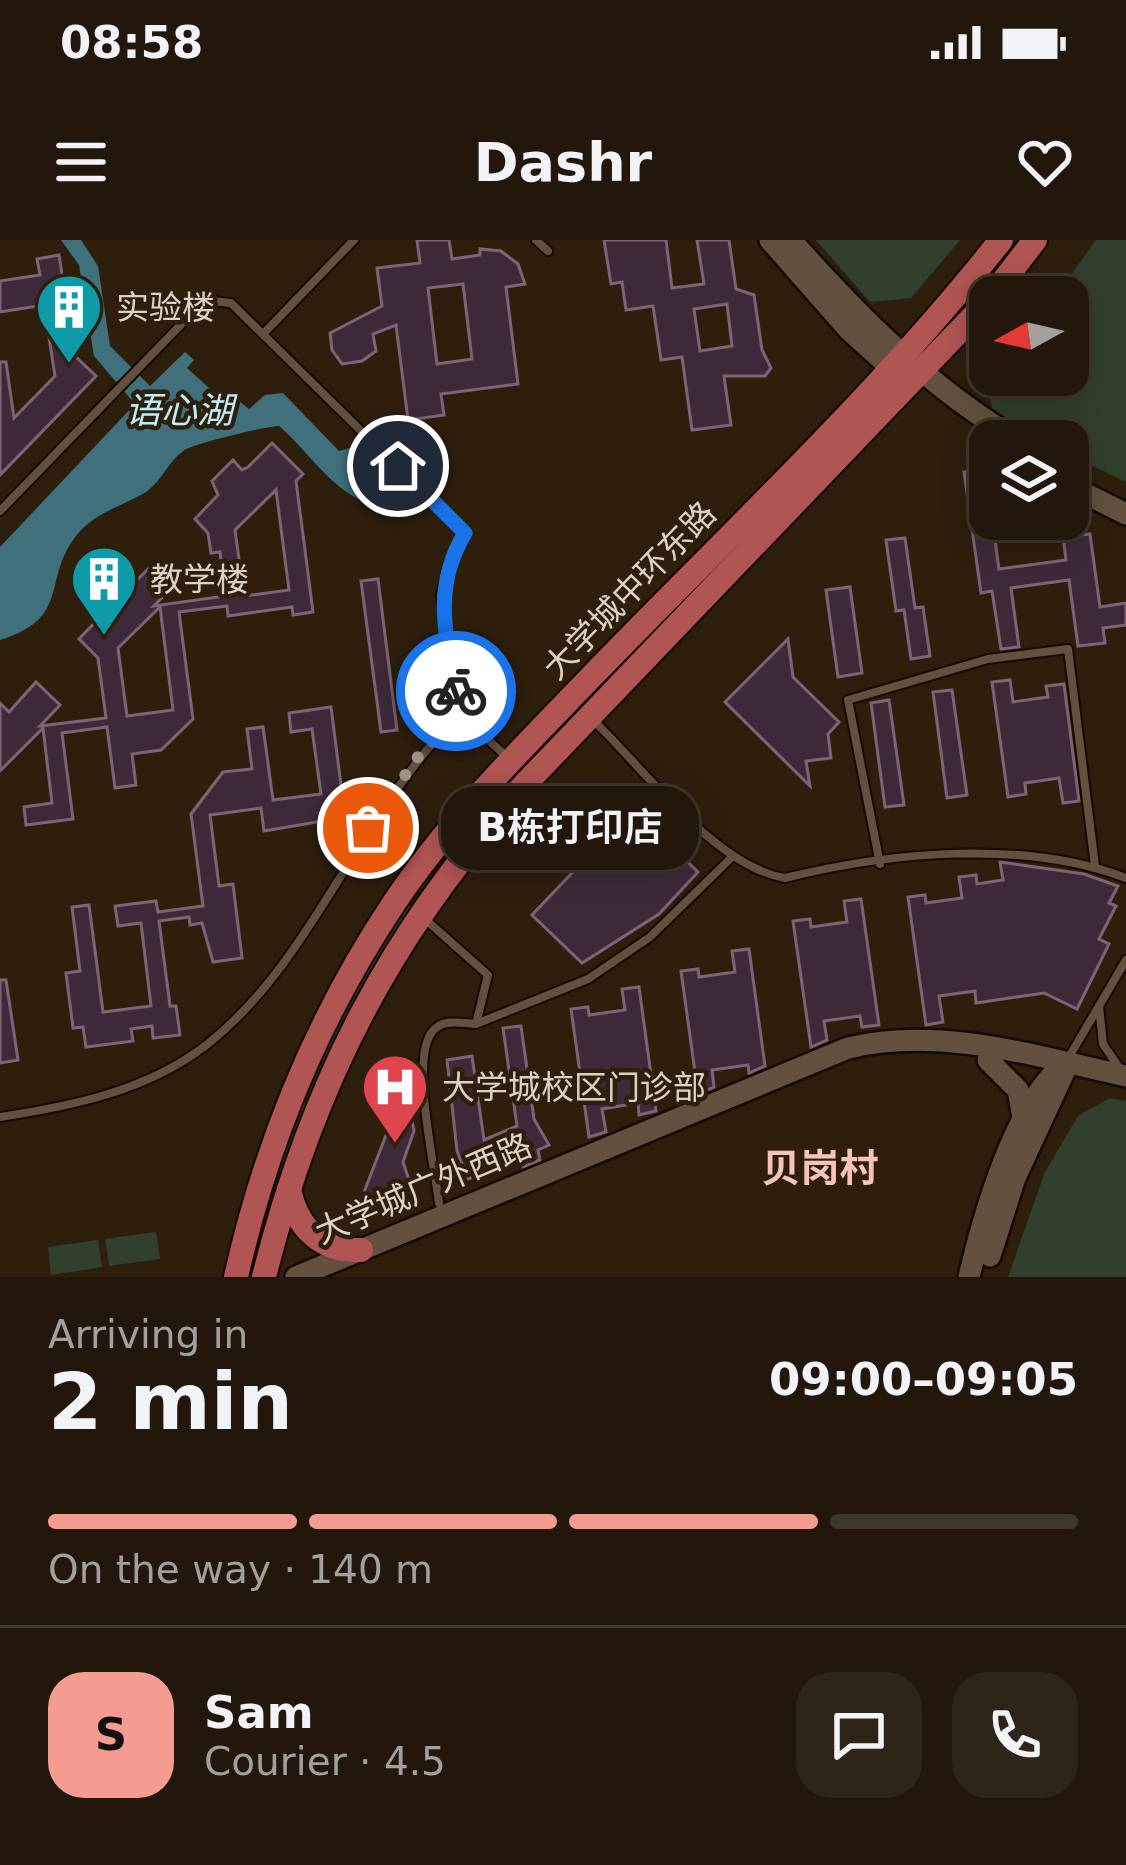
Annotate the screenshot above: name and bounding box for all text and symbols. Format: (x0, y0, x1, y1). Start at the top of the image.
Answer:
text: 08:58 (60, 16, 203, 69)
icon: menu (48, 129, 114, 195)
icon: heart (1012, 129, 1078, 195)
text: Dashr (474, 131, 652, 194)
building icon: 实验楼 (34, 272, 104, 366)
north arrow (969, 276, 1089, 396)
map controls (969, 276, 1089, 540)
place label: 实验楼 (116, 288, 215, 327)
water label: 语心湖 (125, 390, 238, 431)
pin (347, 415, 449, 517)
button: layers (969, 420, 1089, 540)
icon: home (365, 433, 431, 499)
street label: 大学城中环东路 (535, 494, 724, 687)
building icon: 教学楼 (69, 544, 139, 638)
place label: 教学楼 (150, 560, 249, 599)
courier (396, 631, 516, 751)
icon: bike (423, 658, 489, 724)
pin (317, 777, 419, 879)
callout: B栋打印店 (440, 786, 698, 870)
icon: bag (335, 795, 401, 861)
text: B栋打印店 (477, 805, 663, 850)
hospital icon: 大学城校区门诊部 (360, 1052, 430, 1146)
place label: 大学城校区门诊部 (442, 1068, 706, 1107)
street label: 大学城广外西路 (309, 1125, 537, 1252)
district label: 贝岗村 (761, 1146, 879, 1191)
text: Arriving in (48, 1312, 248, 1357)
text: 09:00–09:05 (769, 1353, 1078, 1406)
text: 2 min (48, 1357, 293, 1447)
text: On the way · 140 m (48, 1547, 433, 1592)
button: chat (796, 1672, 922, 1798)
button: phone (952, 1672, 1078, 1798)
text: Sam (204, 1686, 314, 1739)
text: S (95, 1708, 127, 1761)
text: Courier · 4.5 (204, 1739, 446, 1784)

